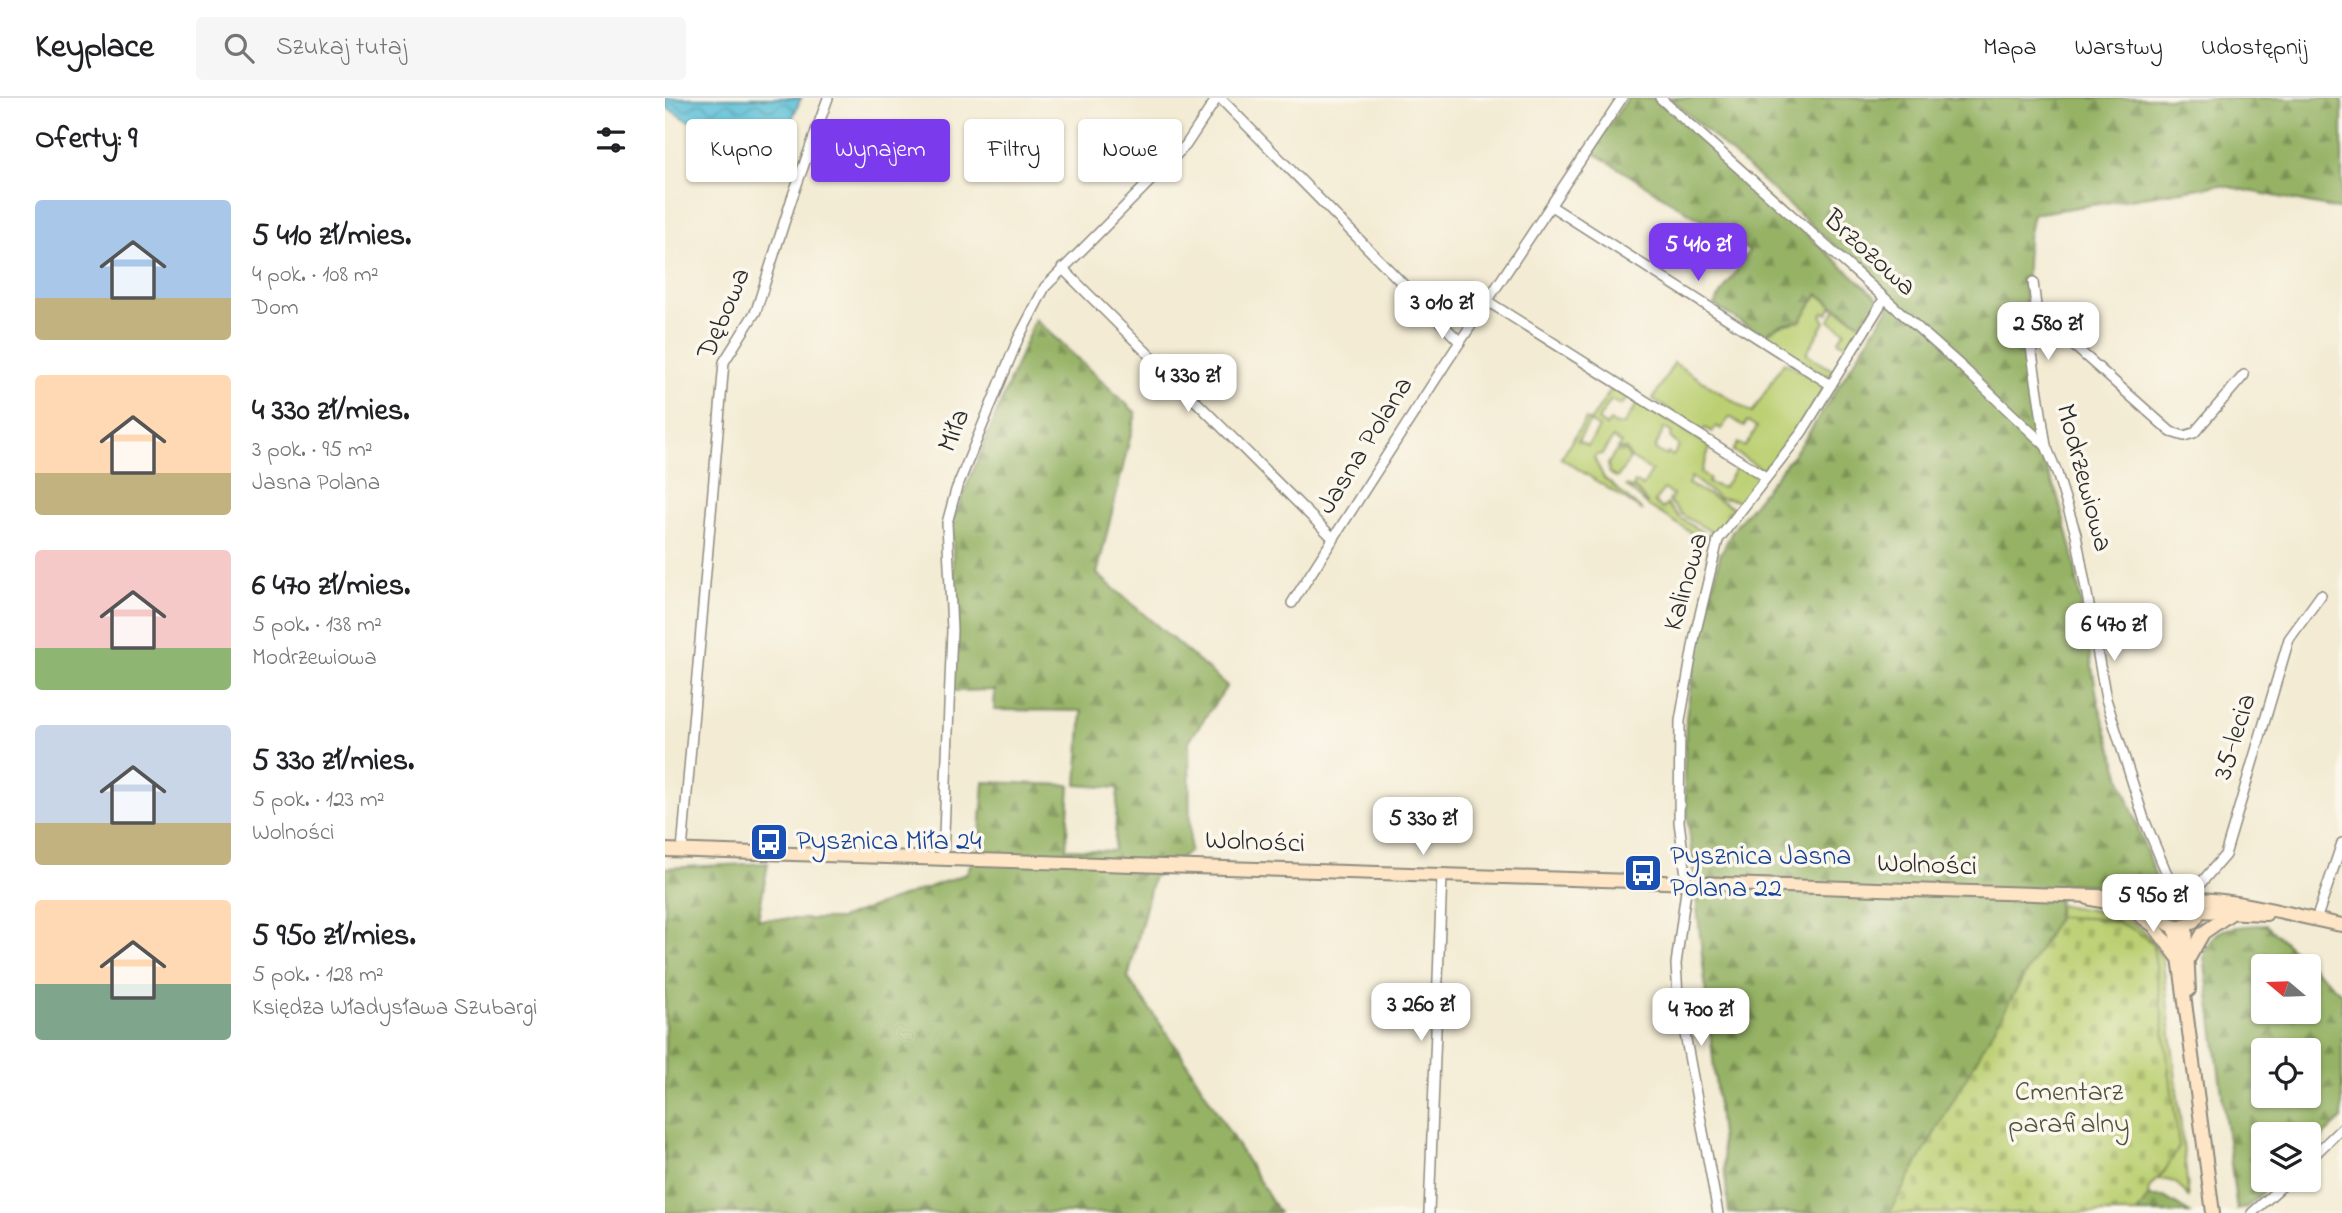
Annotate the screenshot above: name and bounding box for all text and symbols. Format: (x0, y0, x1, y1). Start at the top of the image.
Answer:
search box (196, 17, 686, 80)
text: Keyplace (35, 24, 154, 72)
icon: search (220, 29, 258, 67)
text: Szukaj tutaj (276, 29, 407, 67)
text: Mapa (1983, 31, 2036, 66)
text: Warstwy (2074, 31, 2163, 66)
text: Udostępnij (2201, 31, 2307, 66)
text: Oferty: 9 (35, 118, 137, 162)
chip: Kupno (686, 119, 797, 182)
chip: Wynajem (811, 119, 950, 182)
chip: Filtry (964, 119, 1064, 182)
chip: Nowe (1078, 119, 1182, 182)
icon: filters (592, 121, 630, 159)
street label: Brzozowa (1812, 200, 1925, 307)
text: 5 410 zł/mies. (252, 215, 411, 259)
pin: 5 410 zł (1626, 223, 1770, 283)
icon: home (91, 228, 175, 312)
text: 5 410 zł (1665, 229, 1731, 262)
text: 4 pok. · 108 m² (252, 259, 378, 292)
street label: Dębowa (687, 262, 763, 367)
pin: 3 010 zł (1370, 282, 1514, 341)
text: 3 010 zł (1410, 287, 1474, 320)
text: Dom (252, 292, 299, 325)
pin: 2 580 zł (1976, 302, 2120, 362)
text: 2 580 zł (2013, 308, 2083, 341)
pin: 4 330 zł (1116, 354, 1260, 414)
text: 4 330 zł (1156, 360, 1220, 393)
street label: Jasna Polana (1307, 369, 1425, 523)
text: 4 330 zł/mies. (252, 390, 409, 434)
street label: Modrzewiowa (2044, 399, 2122, 557)
icon: home (91, 403, 175, 487)
street label: Miła (928, 403, 982, 459)
text: 3 pok. · 95 m² (252, 434, 373, 467)
text: Jasna Polana (252, 467, 380, 500)
street label: Kalinowa (1653, 528, 1721, 636)
text: 6 470 zł/mies. (252, 565, 410, 609)
icon: home (91, 578, 175, 662)
pin: 6 470 zł (2042, 603, 2186, 663)
text: 5 pok. · 138 m² (252, 609, 382, 642)
text: 6 470 zł (2081, 609, 2147, 642)
text: Modrzewiowa (252, 642, 377, 675)
street label: 35-lecia (2204, 689, 2268, 785)
text: 5 330 zł/mies. (252, 740, 414, 784)
icon: home (91, 753, 175, 837)
text: 5 pok. · 123 m² (252, 784, 385, 817)
pin: 5 330 zł (1351, 798, 1495, 857)
text: 5 330 zł (1389, 803, 1457, 836)
text: Wolności (252, 817, 334, 850)
bus stop icon: Pysznica Miła 24 (748, 821, 790, 863)
street label: Wolności (1204, 821, 1306, 865)
place label: Pysznica Miła 24 (796, 822, 982, 863)
place label: Pysznica Jasna Polana 22 (1670, 837, 1851, 910)
street label: Wolności (1876, 844, 1978, 888)
bus stop icon: Pysznica Jasna Polana 22 (1622, 852, 1664, 894)
pin: 5 950 zł (2081, 874, 2225, 934)
text: 5 950 zł (2118, 880, 2188, 913)
text: 5 950 zł/mies. (252, 915, 416, 959)
icon: home (91, 928, 175, 1012)
north arrow (2251, 954, 2321, 1024)
map controls (2251, 954, 2321, 1192)
text: 5 pok. · 128 m² (252, 959, 384, 992)
pin: 3 260 zł (1349, 984, 1493, 1043)
pin: 4 700 zł (1629, 988, 1773, 1048)
text: 3 260 zł (1387, 989, 1455, 1022)
text: Księdza Władysława Szubargi (252, 992, 538, 1025)
text: 4 700 zł (1668, 994, 1734, 1027)
button: locate (2251, 1038, 2321, 1108)
park label: Cmentarz parafialny (2008, 1073, 2130, 1146)
button: layers (2251, 1122, 2321, 1192)

